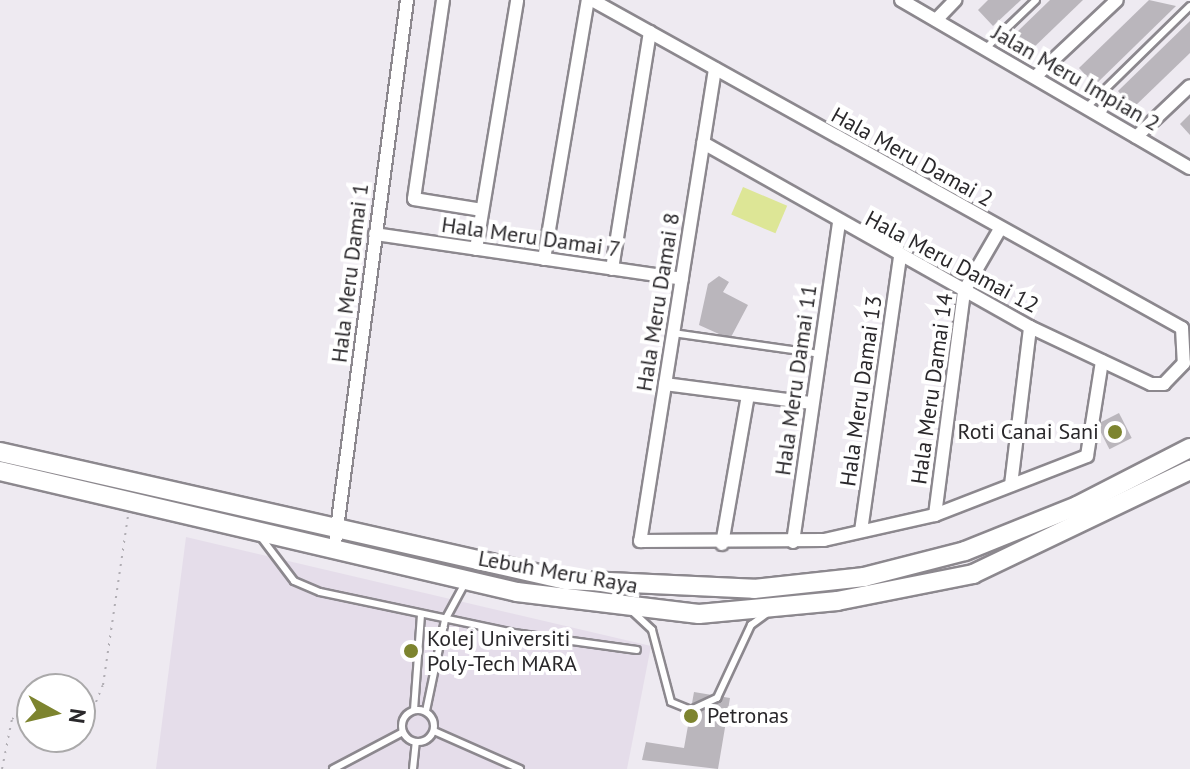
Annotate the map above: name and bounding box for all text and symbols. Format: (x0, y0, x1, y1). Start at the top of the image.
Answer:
street label: Jalan Meru Impian 2 (987, 19, 1165, 137)
street label: Hala Meru Damai 2 (827, 102, 997, 212)
street label: Hala Meru Damai 1 (326, 182, 374, 364)
street label: Hala Meru Damai 12 (861, 205, 1043, 319)
street label: Hala Meru Damai 7 (440, 211, 622, 263)
street label: Hala Meru Damai 8 (631, 211, 685, 393)
street label: Hala Meru Damai 11 (770, 283, 822, 477)
street label: Hala Meru Damai 14 (906, 292, 958, 486)
street label: Hala Meru Damai 13 (835, 294, 887, 488)
place label: Roti Canai Sani (958, 419, 1099, 445)
marker: Roti Canai Sani (1106, 423, 1124, 441)
street label: Lebuh Meru Raya (476, 545, 640, 599)
place label: Kolej Universiti Poly-Tech MARA (427, 625, 577, 676)
marker: Kolej Universiti Poly-Tech MARA (402, 642, 420, 660)
north arrow (16, 673, 96, 753)
place label: Petronas (707, 703, 789, 729)
text: N (63, 707, 93, 725)
marker: Petronas (682, 707, 700, 725)

